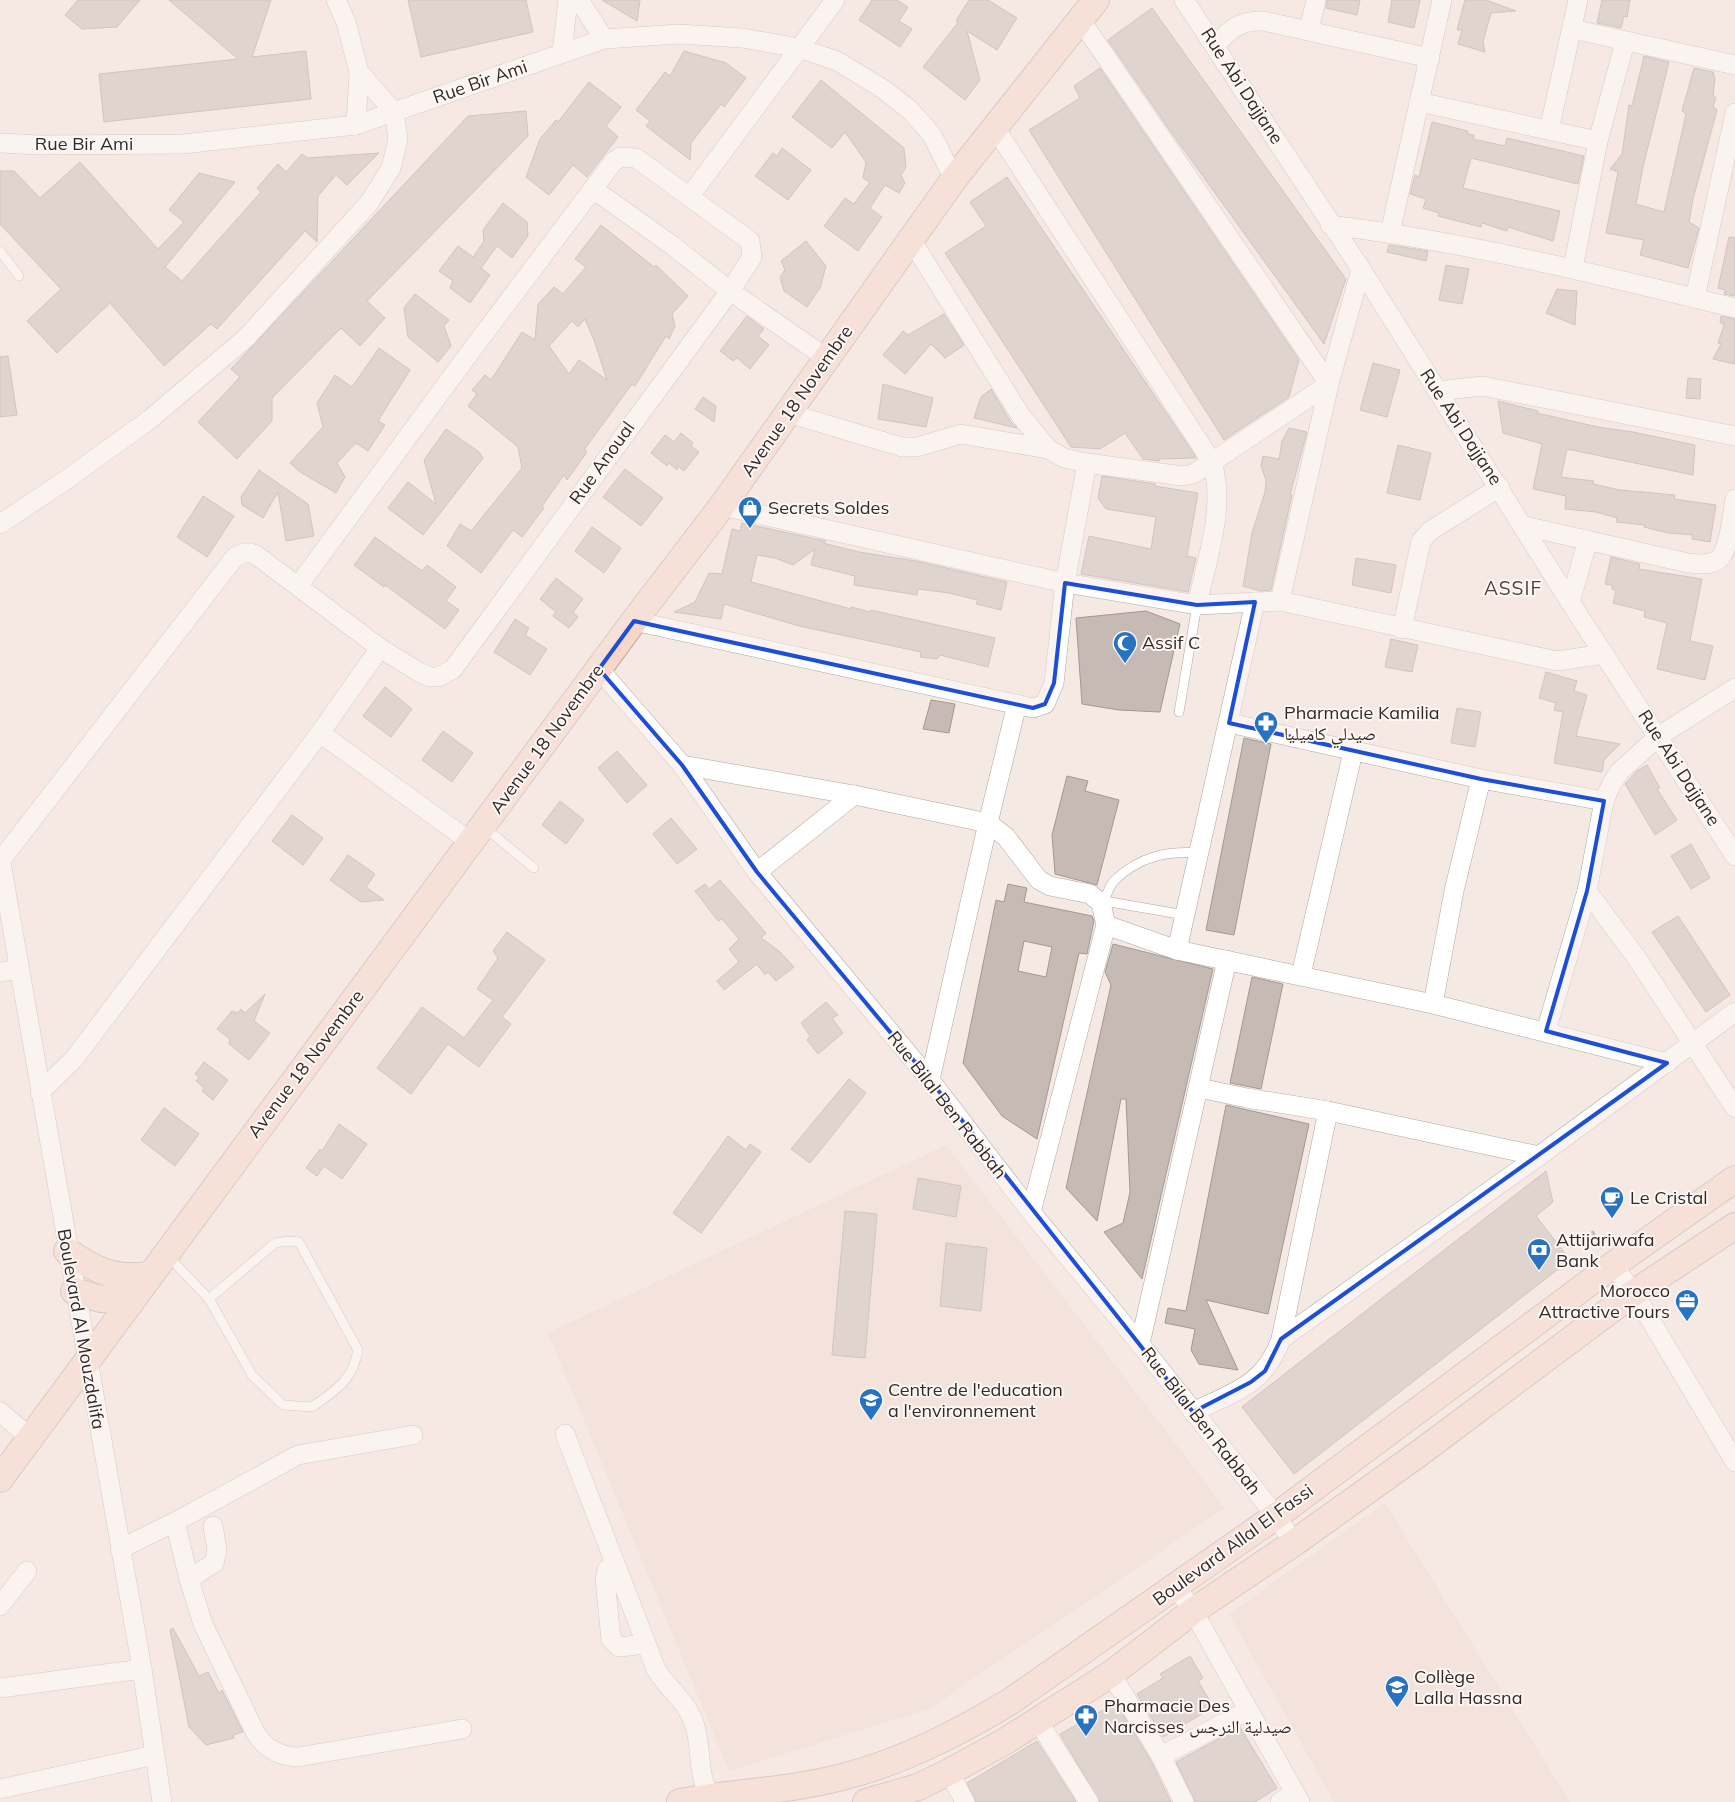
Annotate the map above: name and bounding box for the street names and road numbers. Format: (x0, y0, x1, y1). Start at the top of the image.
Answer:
street label: Rue Abi Dajjane (1196, 23, 1289, 148)
street label: Rue Bir Ami (430, 55, 530, 108)
street label: Rue Bir Ami (35, 132, 133, 155)
street label: Avenue 18 Novembre (736, 321, 857, 481)
street label: Rue Abi Dajjane (1415, 364, 1508, 489)
street label: Rue Anoual (564, 417, 639, 509)
street label: Avenue 18 Novembre (485, 659, 609, 818)
street label: Rue Abi Dajjane (1633, 705, 1726, 830)
street label: Avenue 18 Novembre (242, 985, 369, 1142)
street label: Rue Bilal Ben Rabbah (882, 1026, 1012, 1183)
street label: Boulevard Al Mouzdalifa (53, 1227, 110, 1431)
street label: Rue Bilal Ben Rabbah (1136, 1342, 1266, 1499)
street label: Boulevard Allal El Fassi (1148, 1479, 1317, 1611)

